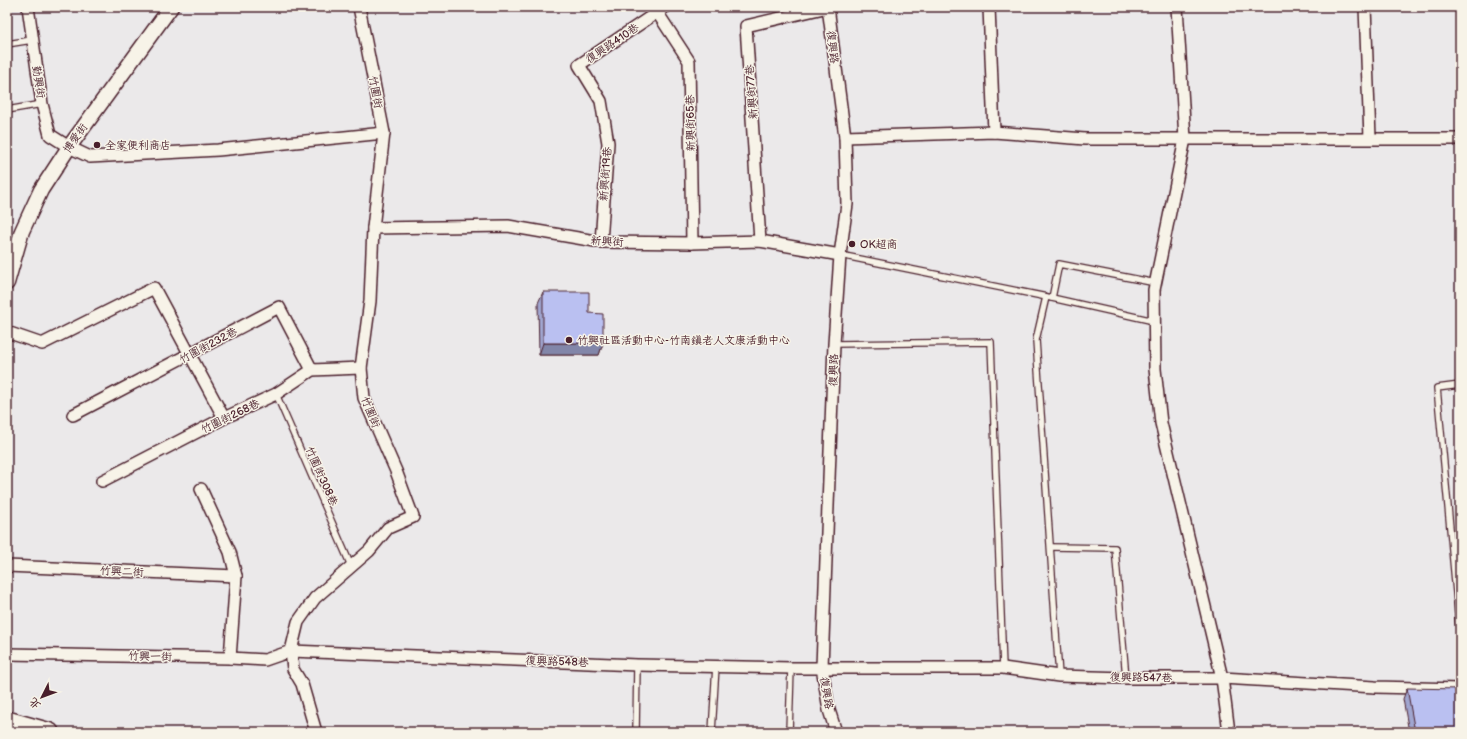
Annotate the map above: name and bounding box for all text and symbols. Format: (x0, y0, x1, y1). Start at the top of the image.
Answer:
street label: 復興路410巷 (583, 21, 641, 66)
street label: 復興路 (824, 30, 841, 64)
street label: 新興街77巷 (743, 64, 760, 120)
street label: 勤興街 (30, 65, 48, 100)
street label: 竹圍街 (366, 75, 385, 111)
street label: 新興街65巷 (684, 94, 697, 152)
street label: 博愛街 (61, 120, 91, 156)
place label: 全家便利商店 (105, 139, 171, 152)
marker: 全家便利商店 (92, 140, 102, 150)
street label: 新興街19巷 (597, 146, 614, 202)
street label: 新興街 (590, 234, 625, 249)
place label: OK超商 (860, 238, 897, 251)
marker: OK超商 (847, 239, 857, 249)
street label: 竹圍街232巷 (177, 325, 239, 366)
place label: 竹興社區活動中心-竹南鎮老人文康活動中心 (577, 334, 790, 347)
marker: 竹興社區活動中心-竹南鎮老人文康活動中心 (564, 335, 574, 345)
street label: 復興路 (826, 353, 841, 387)
street label: 竹圍街 (358, 394, 383, 431)
street label: 竹圍街268巷 (199, 397, 262, 436)
street label: 竹圍街308巷 (303, 444, 340, 508)
street label: 竹興二街 (100, 564, 145, 579)
street label: 竹興一街 (128, 650, 173, 663)
street label: 復興路548巷 (525, 654, 589, 669)
street label: 復興路547巷 (1110, 670, 1172, 685)
street label: 復興路 (817, 676, 836, 710)
north arrow (22, 677, 62, 717)
text: 北 (26, 695, 43, 712)

